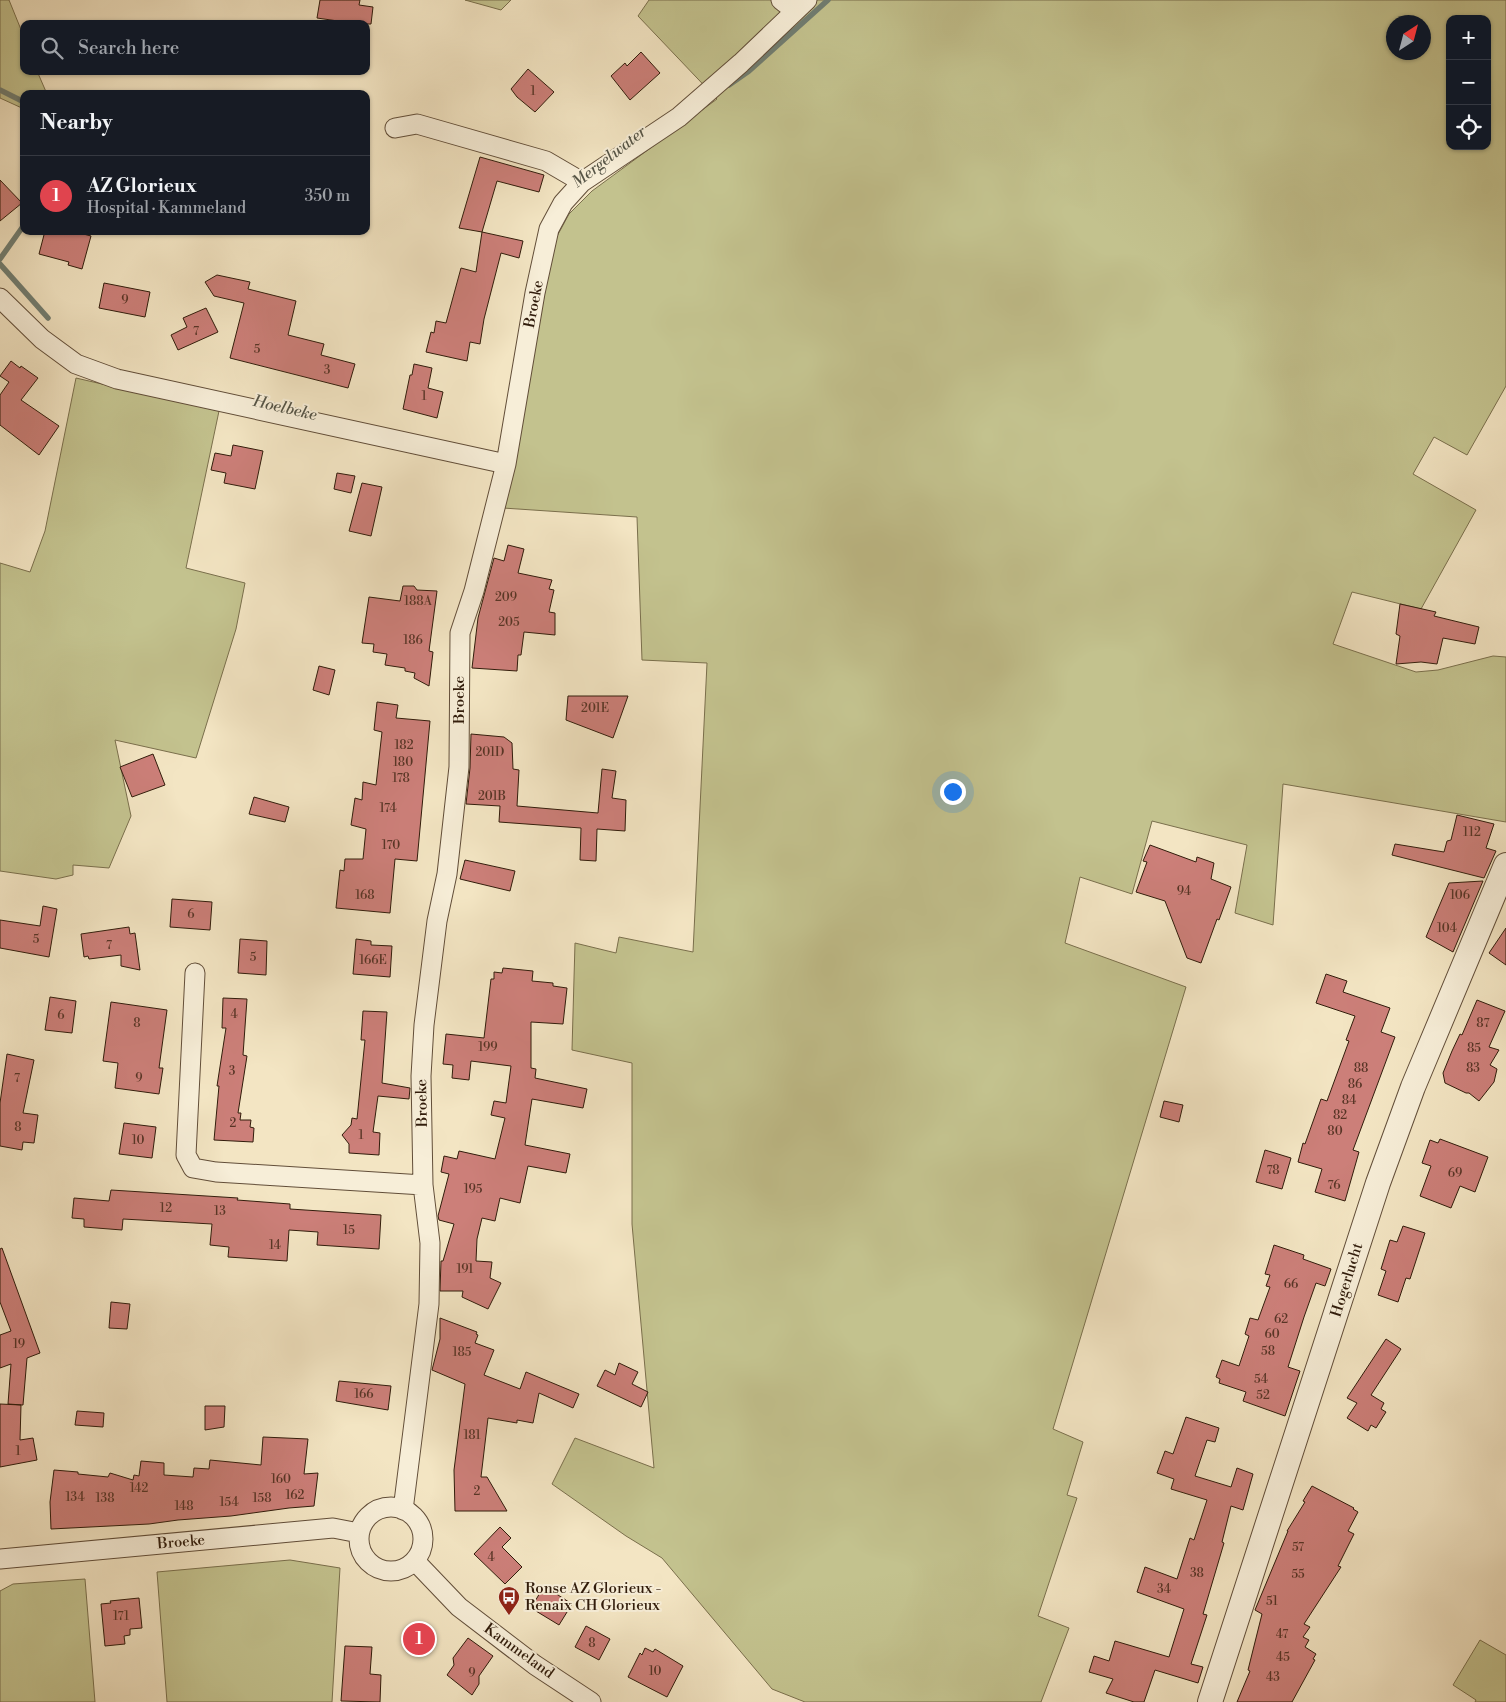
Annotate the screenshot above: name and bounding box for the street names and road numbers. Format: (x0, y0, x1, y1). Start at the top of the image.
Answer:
street label: Broeke (520, 279, 548, 330)
street label: Broeke (450, 676, 469, 725)
street label: Broeke (412, 1079, 432, 1128)
street label: Hogerlucht (1327, 1240, 1367, 1319)
street label: Broeke (155, 1530, 206, 1554)
street label: Kammeland (480, 1619, 558, 1683)

